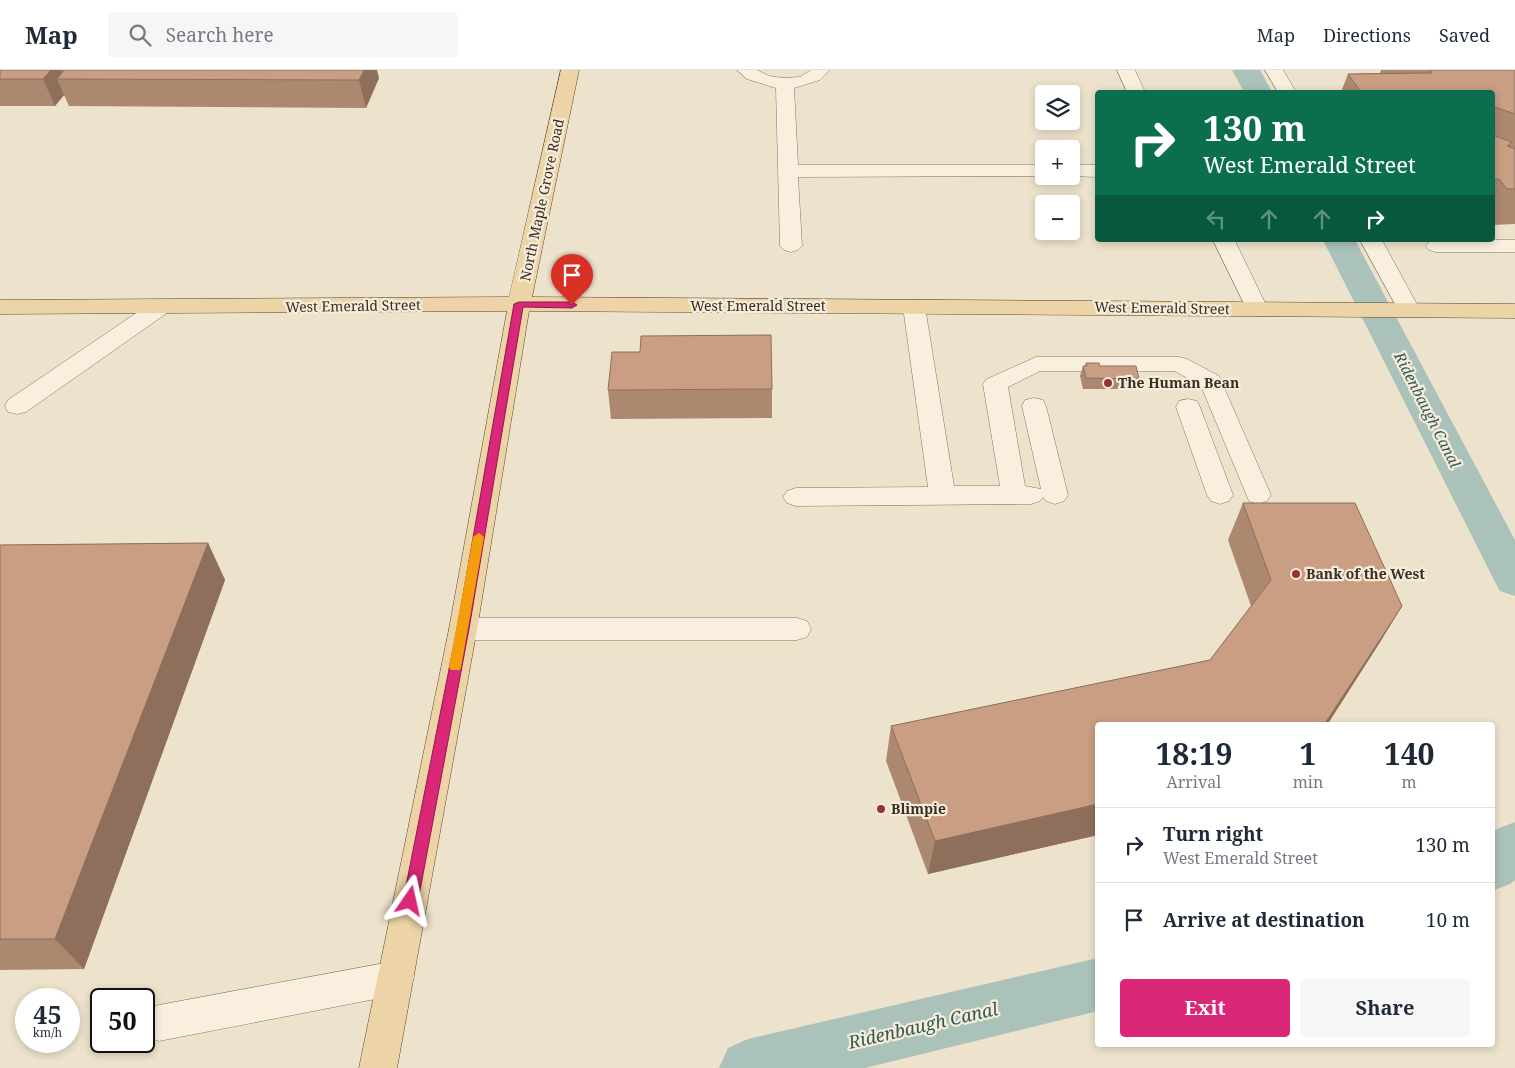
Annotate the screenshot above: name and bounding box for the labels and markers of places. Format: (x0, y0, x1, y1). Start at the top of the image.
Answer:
pin (551, 254, 593, 305)
place label: The Human Bean (1118, 373, 1239, 392)
marker: The Human Bean (1102, 377, 1114, 389)
place label: Bank of the West (1306, 564, 1425, 583)
marker: Bank of the West (1290, 568, 1302, 580)
place label: Blimpie (891, 799, 946, 818)
marker: Blimpie (875, 803, 887, 815)

